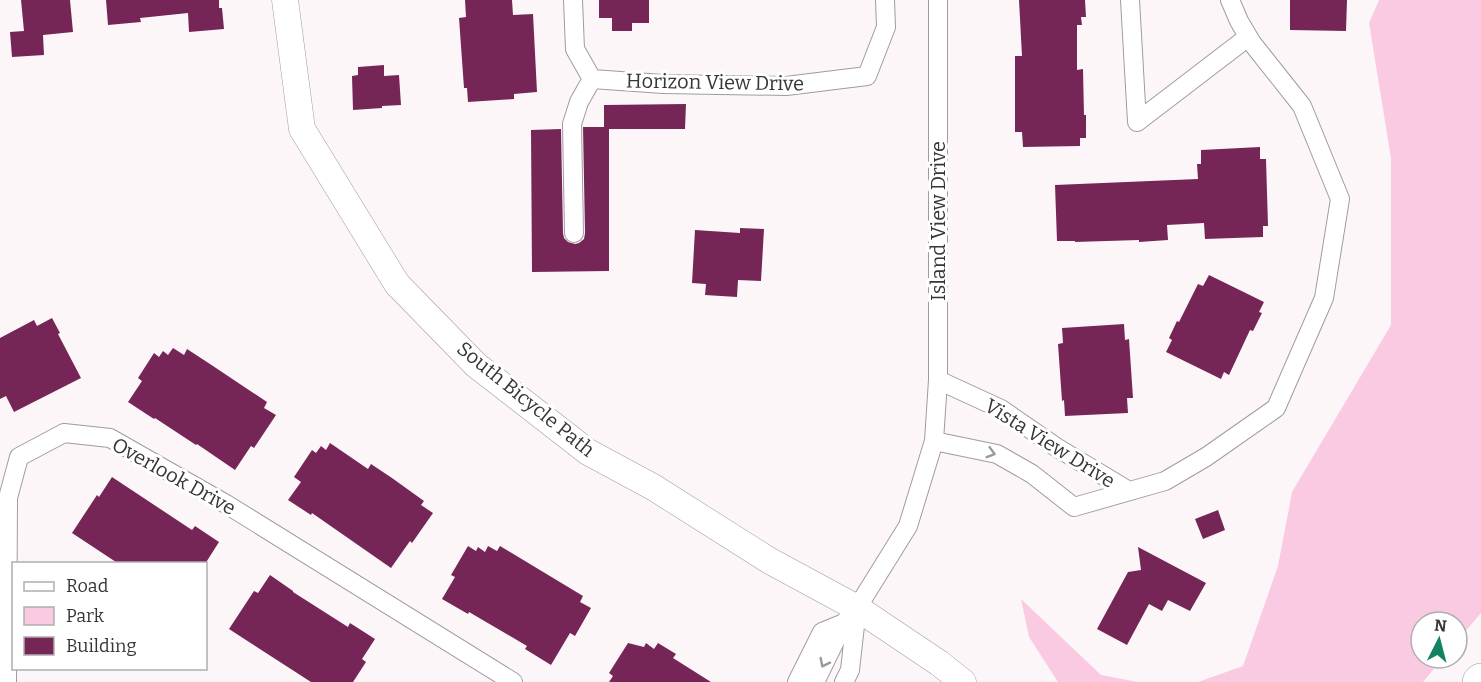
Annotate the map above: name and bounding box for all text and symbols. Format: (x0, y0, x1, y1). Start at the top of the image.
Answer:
street label: Horizon View Drive (626, 68, 804, 96)
street label: Island View Drive (926, 141, 950, 301)
street label: South Bicycle Path (452, 336, 600, 462)
street label: Vista View Drive (980, 393, 1120, 493)
street label: Overlook Drive (108, 432, 240, 520)
one-way arrow (986, 446, 996, 459)
legend (12, 562, 207, 670)
text: Road (66, 575, 109, 597)
text: Park (66, 605, 105, 627)
north arrow (1409, 610, 1469, 670)
text: N (1433, 615, 1448, 636)
text: Building (66, 635, 137, 657)
one-way arrow (820, 656, 832, 667)

